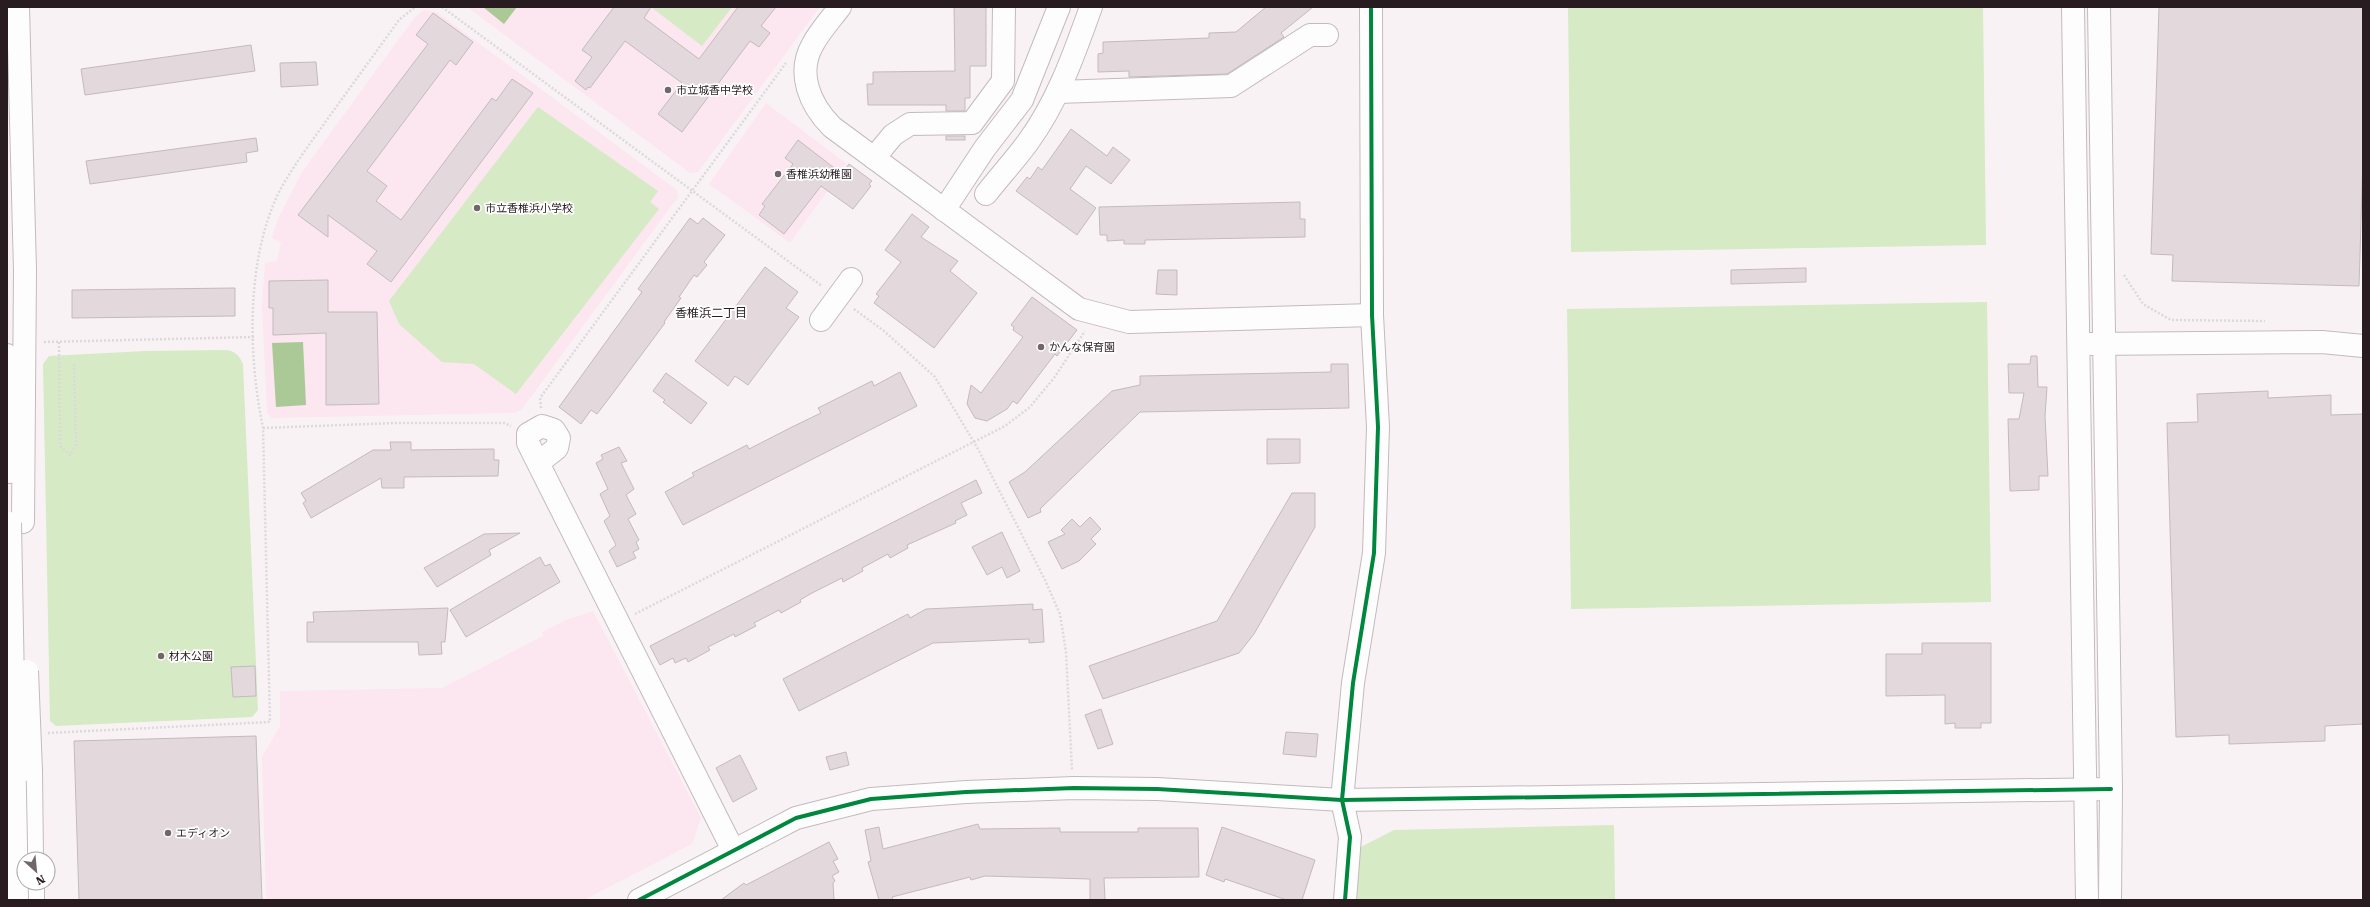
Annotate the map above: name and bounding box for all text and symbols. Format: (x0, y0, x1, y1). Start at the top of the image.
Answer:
place label: 市立城香中学校 (676, 84, 753, 97)
marker: 市立城香中学校 (663, 85, 673, 95)
place label: 香椎浜幼稚園 (786, 168, 852, 181)
marker: 香椎浜幼稚園 (773, 169, 783, 179)
place label: 市立香椎浜小学校 (485, 202, 573, 215)
marker: 市立香椎浜小学校 (472, 203, 482, 213)
district label: 香椎浜二丁目 (675, 306, 747, 320)
place label: かんな保育園 (1049, 341, 1115, 354)
marker: かんな保育園 (1036, 342, 1046, 352)
place label: 材木公園 (169, 650, 213, 663)
marker: 材木公園 (156, 651, 166, 661)
place label: エディオン (176, 827, 230, 840)
marker: エディオン (163, 828, 173, 838)
north arrow (16, 851, 56, 891)
text: N (33, 872, 47, 887)

